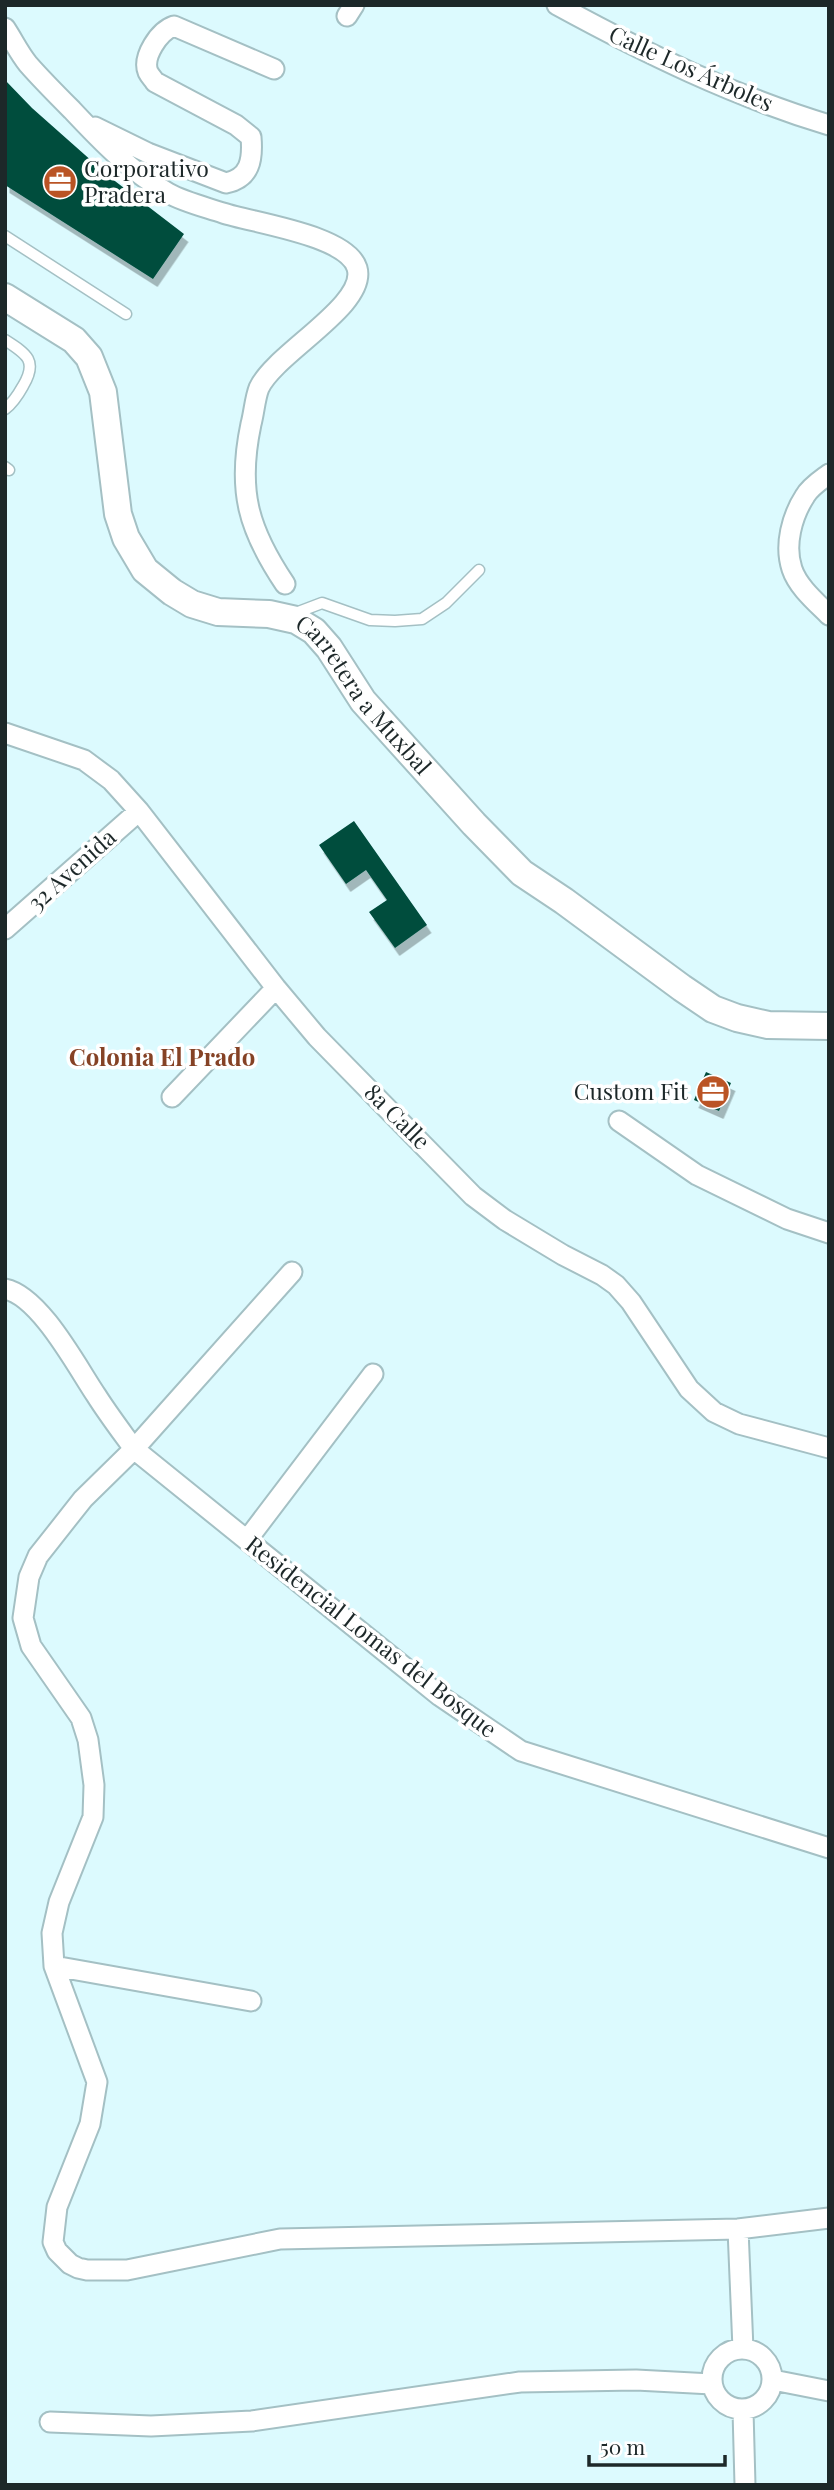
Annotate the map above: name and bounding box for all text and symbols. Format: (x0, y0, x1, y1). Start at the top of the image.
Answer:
street label: Calle Los Árboles (605, 18, 779, 118)
place label: Corporativo Pradera (84, 152, 209, 209)
office icon: Corporativo Pradera (41, 163, 79, 201)
street label: Carretera a Muxbal (291, 607, 439, 781)
street label: 32 Avenida (20, 821, 122, 917)
district label: Colonia El Prado (69, 1040, 255, 1072)
office icon: Custom Fit (694, 1073, 732, 1111)
place label: Custom Fit (574, 1075, 689, 1106)
street label: 8a Calle (359, 1076, 438, 1155)
street label: Residencial Lomas del Bosque (240, 1528, 504, 1744)
scale bar (589, 2424, 726, 2468)
text: 50 m (600, 2432, 646, 2460)

